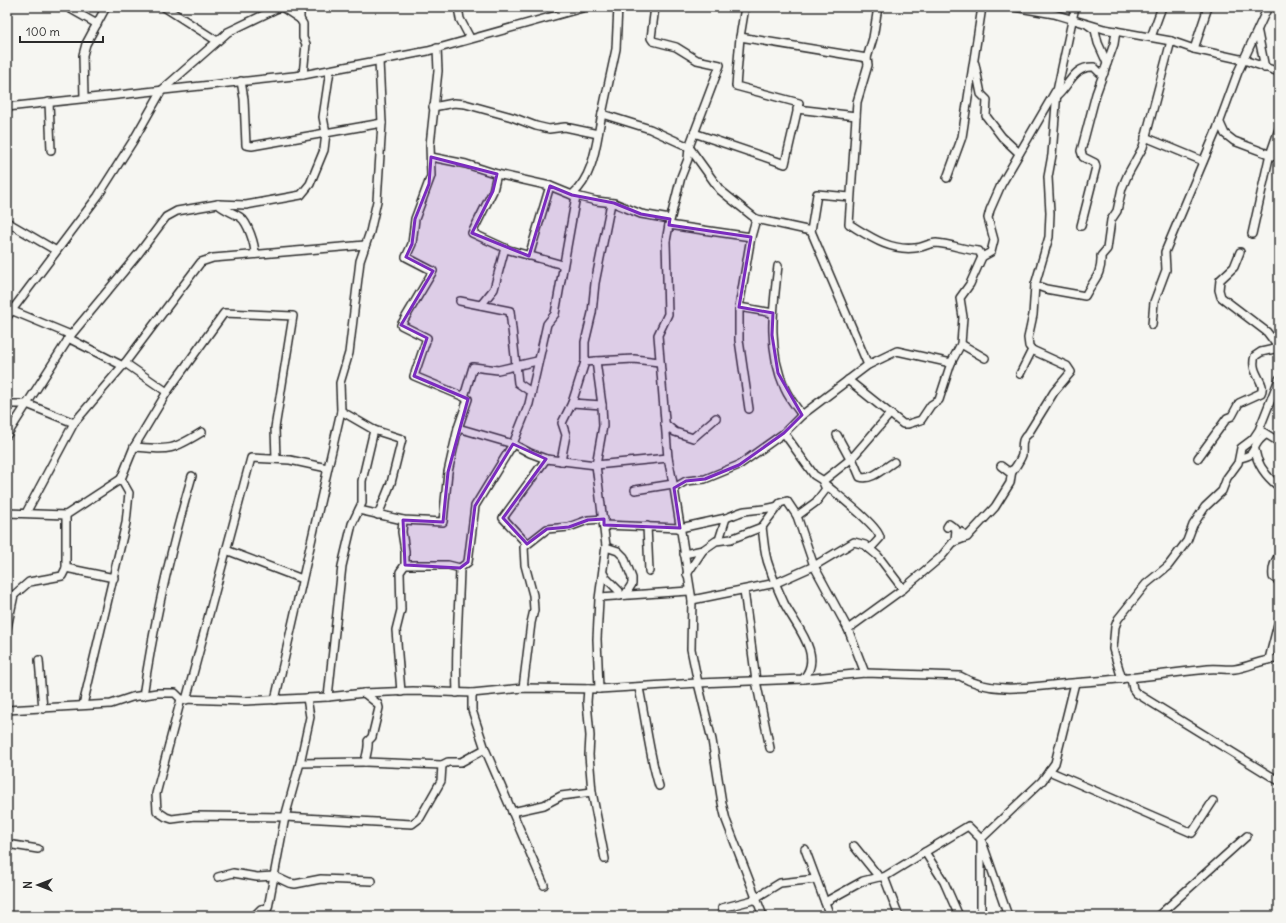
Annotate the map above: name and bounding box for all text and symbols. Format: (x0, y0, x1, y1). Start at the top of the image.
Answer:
scale bar (20, 18, 103, 44)
text: 100 m (26, 24, 60, 39)
north arrow (18, 865, 58, 905)
text: N (21, 881, 35, 889)

